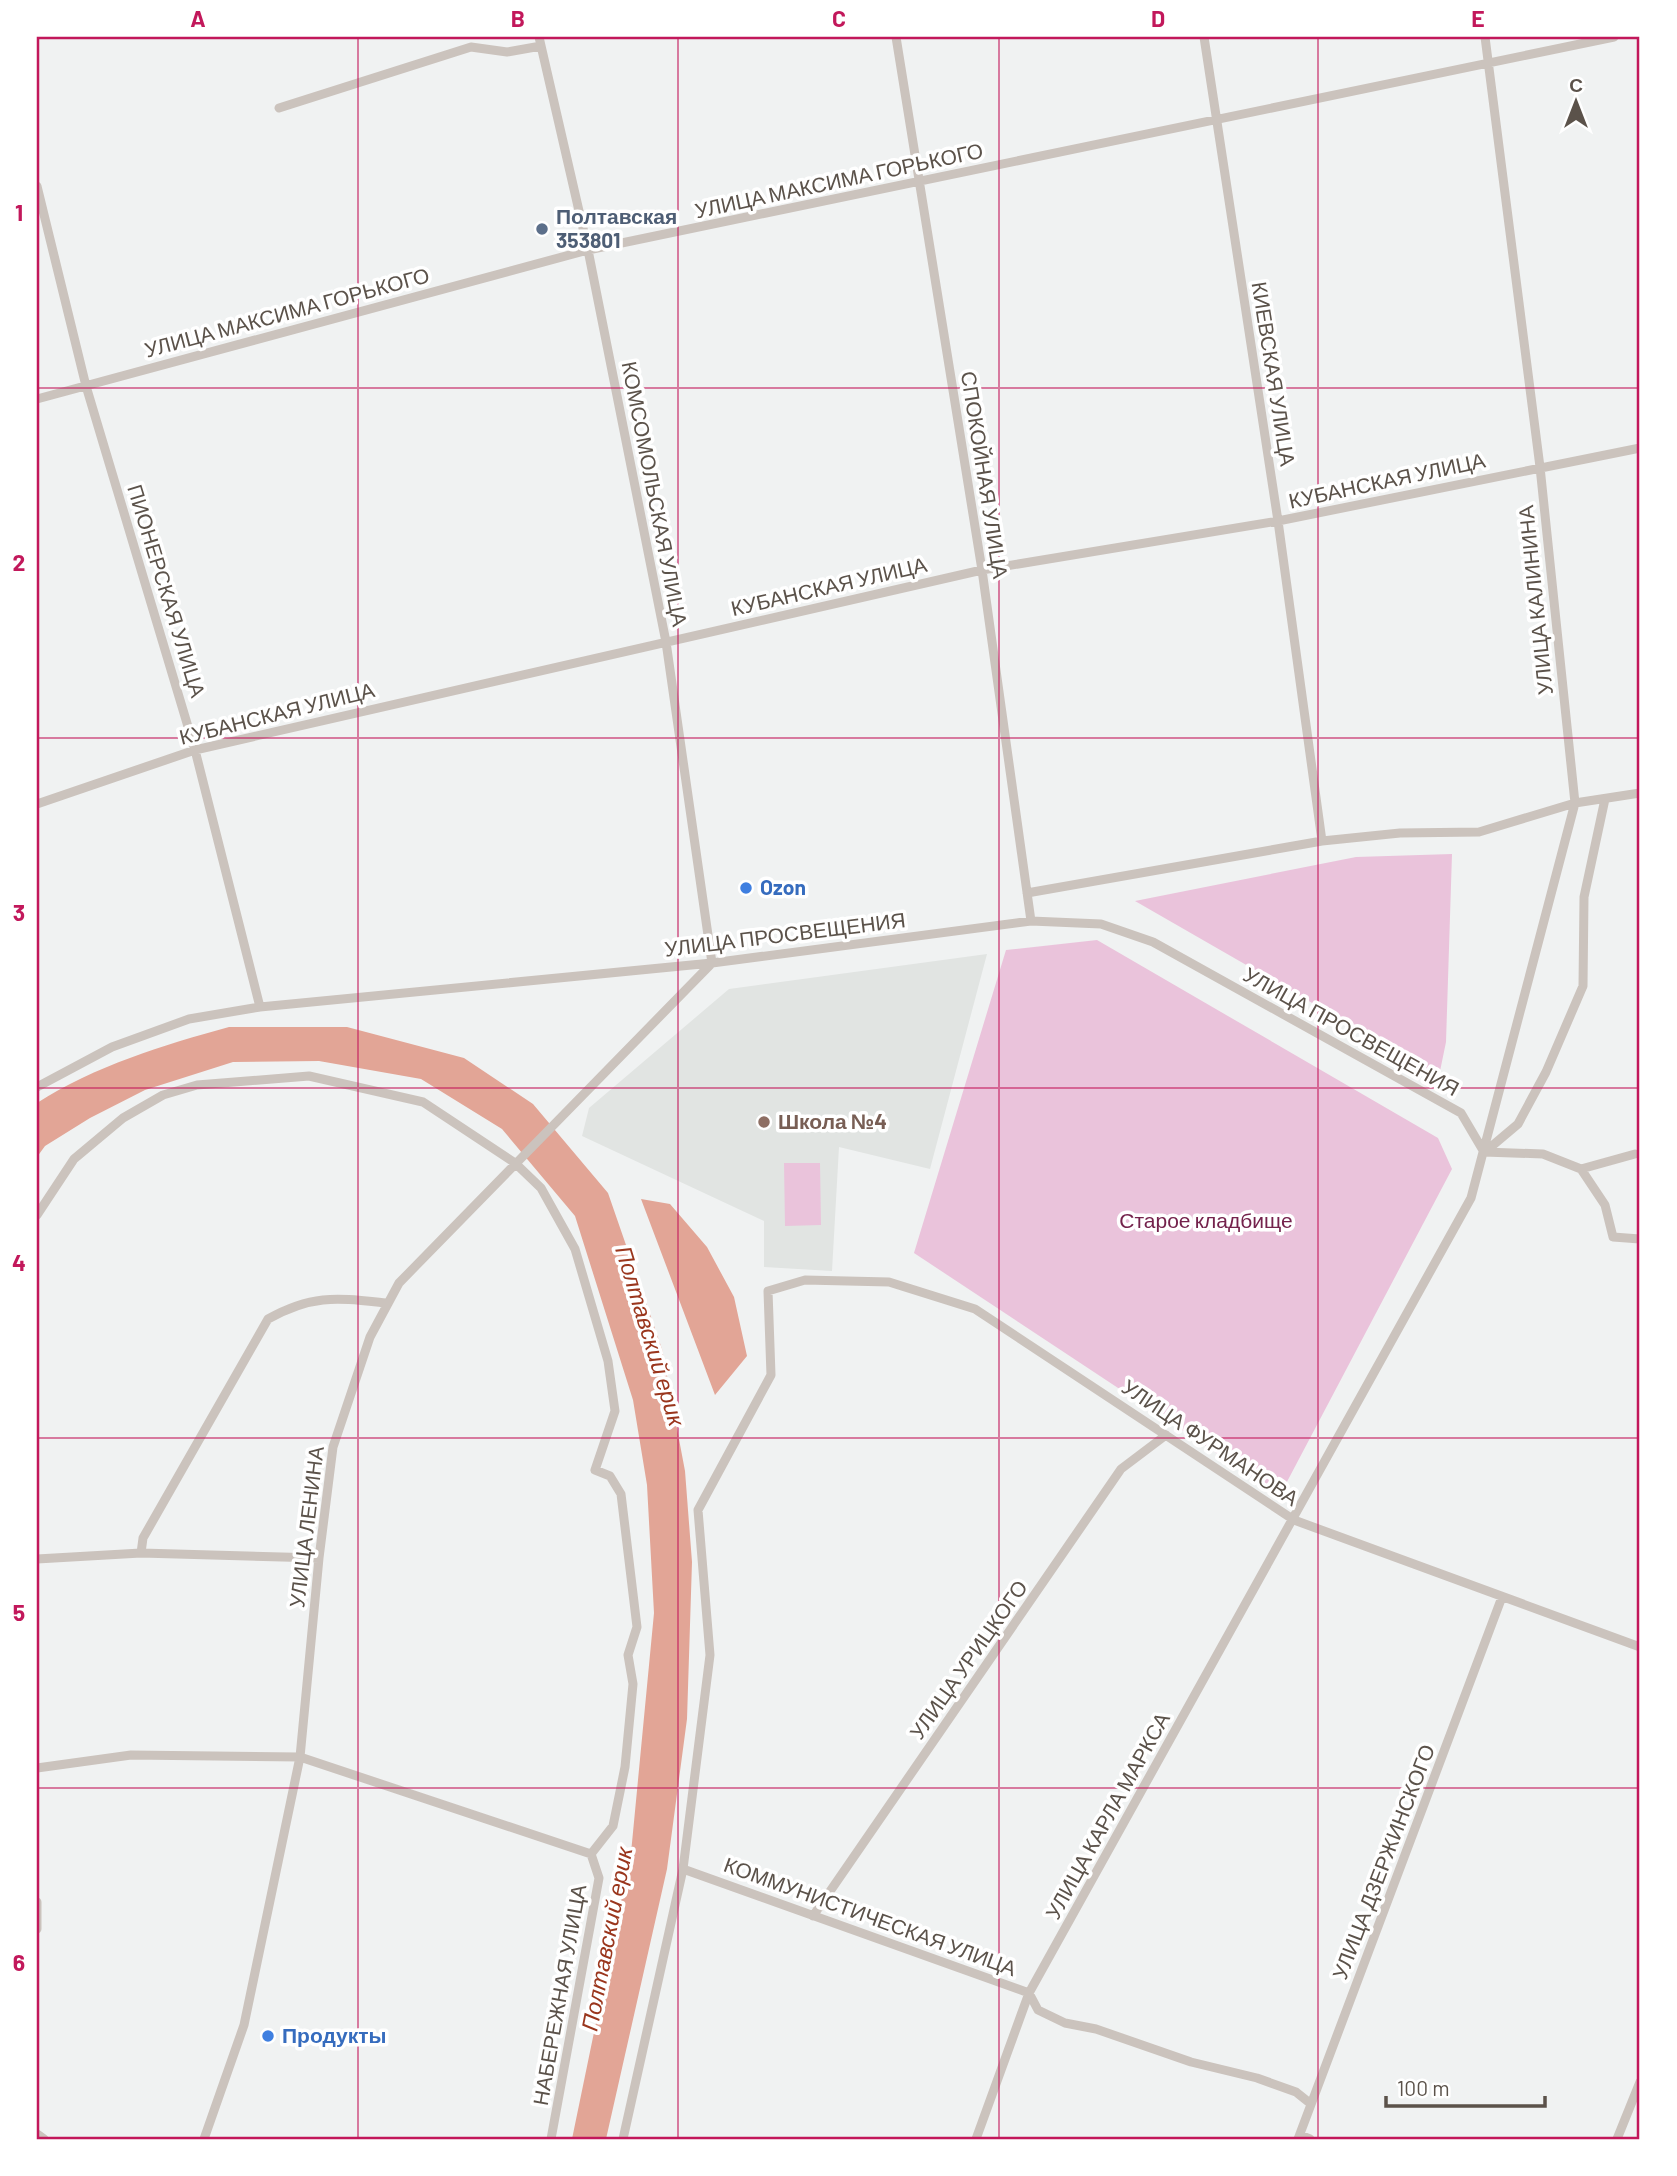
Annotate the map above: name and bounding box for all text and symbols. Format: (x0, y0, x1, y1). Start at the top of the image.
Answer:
text: A (190, 4, 206, 32)
text: B (511, 4, 525, 32)
text: C (832, 4, 846, 32)
text: D (1151, 4, 1165, 32)
text: E (1471, 4, 1485, 32)
north arrow (1540, 66, 1610, 136)
text: С (1569, 73, 1583, 96)
street label: УЛИЦА МАКСИМА ГОРЬКОГО (692, 137, 985, 222)
text: 1 (15, 198, 23, 226)
place label: Полтавская 353801 (556, 203, 677, 252)
marker: Полтавская 353801 (534, 221, 550, 237)
street label: УЛИЦА МАКСИМА ГОРЬКОГО (141, 261, 432, 362)
street label: КИЕВСКАЯ УЛИЦА (1248, 280, 1301, 468)
street label: КОМСОМОЛЬСКАЯ УЛИЦА (618, 359, 693, 628)
street label: СПОКОЙНАЯ УЛИЦА (957, 369, 1014, 580)
street label: КУБАНСКАЯ УЛИЦА (1286, 447, 1487, 513)
street label: ПИОНЕРСКАЯ УЛИЦА (123, 481, 212, 700)
street label: УЛИЦА КАЛИНИНА (1512, 504, 1557, 696)
text: 2 (13, 548, 25, 576)
street label: КУБАНСКАЯ УЛИЦА (728, 551, 929, 620)
street label: КУБАНСКАЯ УЛИЦА (177, 676, 377, 749)
place label: Ozon (760, 874, 806, 899)
marker: Ozon (738, 880, 754, 896)
text: 3 (13, 898, 25, 926)
street label: УЛИЦА ПРОСВЕЩЕНИЯ (663, 906, 907, 961)
street label: УЛИЦА ПРОСВЕЩЕНИЯ (1240, 961, 1464, 1100)
place label: Школа №4 (778, 1108, 887, 1133)
marker: Школа №4 (756, 1114, 772, 1130)
park label: Старое кладбище (1119, 1207, 1293, 1232)
water label: Полтавский ерик (610, 1242, 692, 1430)
text: 4 (12, 1248, 26, 1276)
street label: УЛИЦА ФУРМАНОВА (1118, 1373, 1304, 1510)
street label: УЛИЦА ЛЕНИНА (283, 1445, 328, 1609)
street label: УЛИЦА УРИЦКОГО (904, 1575, 1032, 1743)
text: 5 (13, 1598, 25, 1626)
street label: УЛИЦА КАРЛА МАРКСА (1039, 1708, 1174, 1923)
street label: УЛИЦА ДЗЕРЖИНСКОГО (1326, 1740, 1439, 1982)
water label: Полтавский ерик (574, 1843, 638, 2033)
street label: КОММУНИСТИЧЕСКАЯ УЛИЦА (721, 1851, 1020, 1980)
street label: НАБЕРЕЖНАЯ УЛИЦА (527, 1882, 590, 2107)
text: 6 (13, 1948, 25, 1976)
place label: Продукты (282, 2022, 386, 2047)
marker: Продукты (260, 2028, 276, 2044)
scale bar (1386, 2064, 1546, 2108)
text: 100 m (1397, 2075, 1450, 2100)

